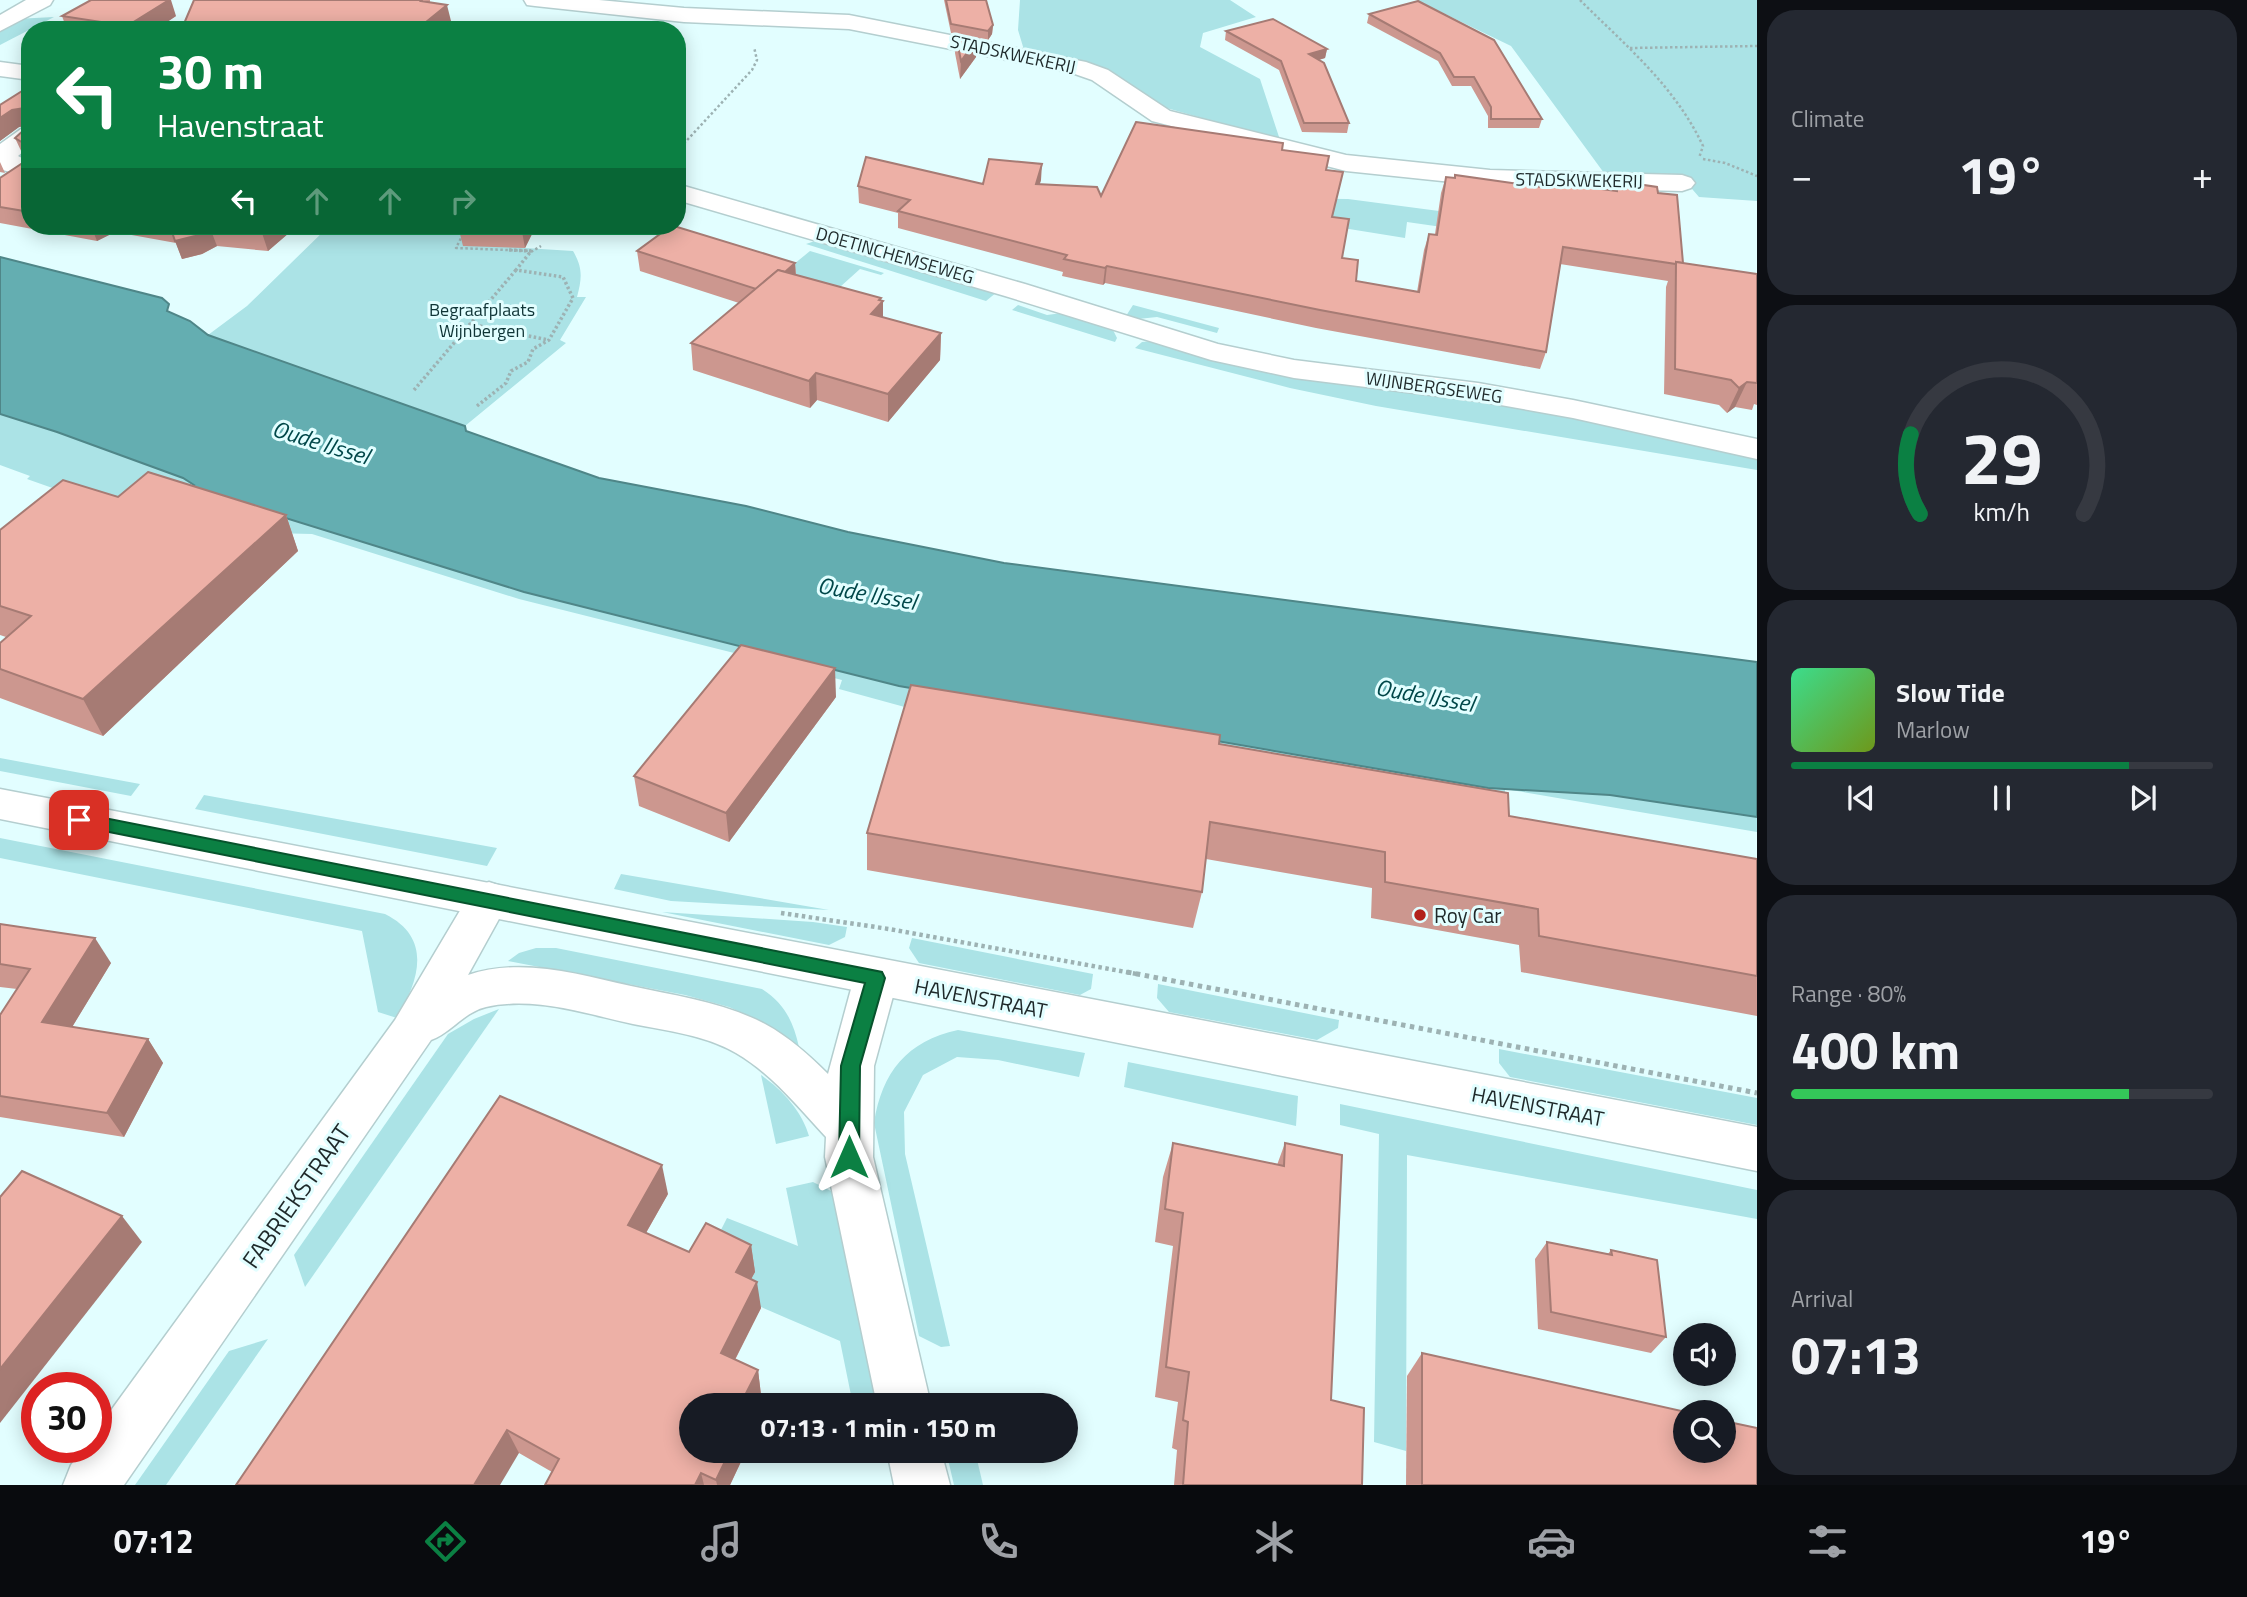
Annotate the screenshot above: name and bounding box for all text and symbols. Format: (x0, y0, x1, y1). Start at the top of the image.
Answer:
street label: STADSKWEKERIJ (948, 28, 1078, 80)
text: 30 m (157, 33, 264, 108)
icon: left (42, 49, 133, 140)
text: Havenstraat (157, 101, 323, 149)
text: Climate (1791, 101, 1864, 136)
text: 19° (1958, 135, 2046, 214)
text: − (1791, 146, 1812, 204)
text: + (2192, 146, 2213, 204)
street label: STADSKWEKERIJ (1515, 165, 1643, 195)
icon: left (225, 182, 263, 220)
icon: ahead (298, 182, 336, 220)
icon: ahead (371, 182, 409, 220)
icon: right (444, 182, 482, 220)
street label: DOETINCHEMSEWEG (813, 220, 977, 290)
park label: Begraafplaats Wijnbergen (429, 296, 535, 344)
street label: WIJNBERGSEWEG (1364, 364, 1504, 410)
text: 29 (1961, 402, 2043, 512)
water label: Oude IJssel (268, 411, 377, 474)
text: km/h (1974, 492, 2030, 530)
water label: Oude IJssel (815, 567, 922, 619)
water label: Oude IJssel (1373, 669, 1480, 721)
text: Slow Tide (1896, 673, 2005, 712)
text: Marlow (1896, 712, 1970, 747)
icon: previous (1842, 779, 1880, 817)
icon: pause (1983, 779, 2021, 817)
icon: next (2124, 779, 2162, 817)
pin (49, 790, 109, 850)
icon: arrive (60, 801, 98, 839)
place label: Roy Car (1434, 899, 1502, 931)
marker: Roy Car (1412, 907, 1428, 923)
street label: HAVENSTRAAT (912, 969, 1050, 1027)
text: Range · 80% (1791, 976, 1906, 1011)
text: 400 km (1791, 1010, 1960, 1089)
street label: HAVENSTRAAT (1469, 1077, 1607, 1135)
street label: FABRIEKSTRAAT (233, 1116, 359, 1275)
position arrow (812, 1120, 886, 1194)
text: Arrival (1791, 1281, 1853, 1316)
text: 07:13 (1791, 1315, 1921, 1394)
map controls (1673, 1323, 1736, 1463)
button: sound (1673, 1323, 1736, 1386)
speed limit sign: 30 (21, 1372, 112, 1463)
button: search (1673, 1400, 1736, 1463)
text: 07:13 · 1 min · 150 m (761, 1408, 996, 1447)
text: 07:12 (114, 1517, 194, 1565)
icon: directions (421, 1517, 470, 1566)
icon: music (697, 1517, 746, 1566)
icon: phone (974, 1517, 1023, 1566)
icon: climate (1250, 1517, 1299, 1566)
icon: car (1527, 1517, 1576, 1566)
icon: filters (1803, 1517, 1852, 1566)
text: 19° (2079, 1517, 2133, 1565)

